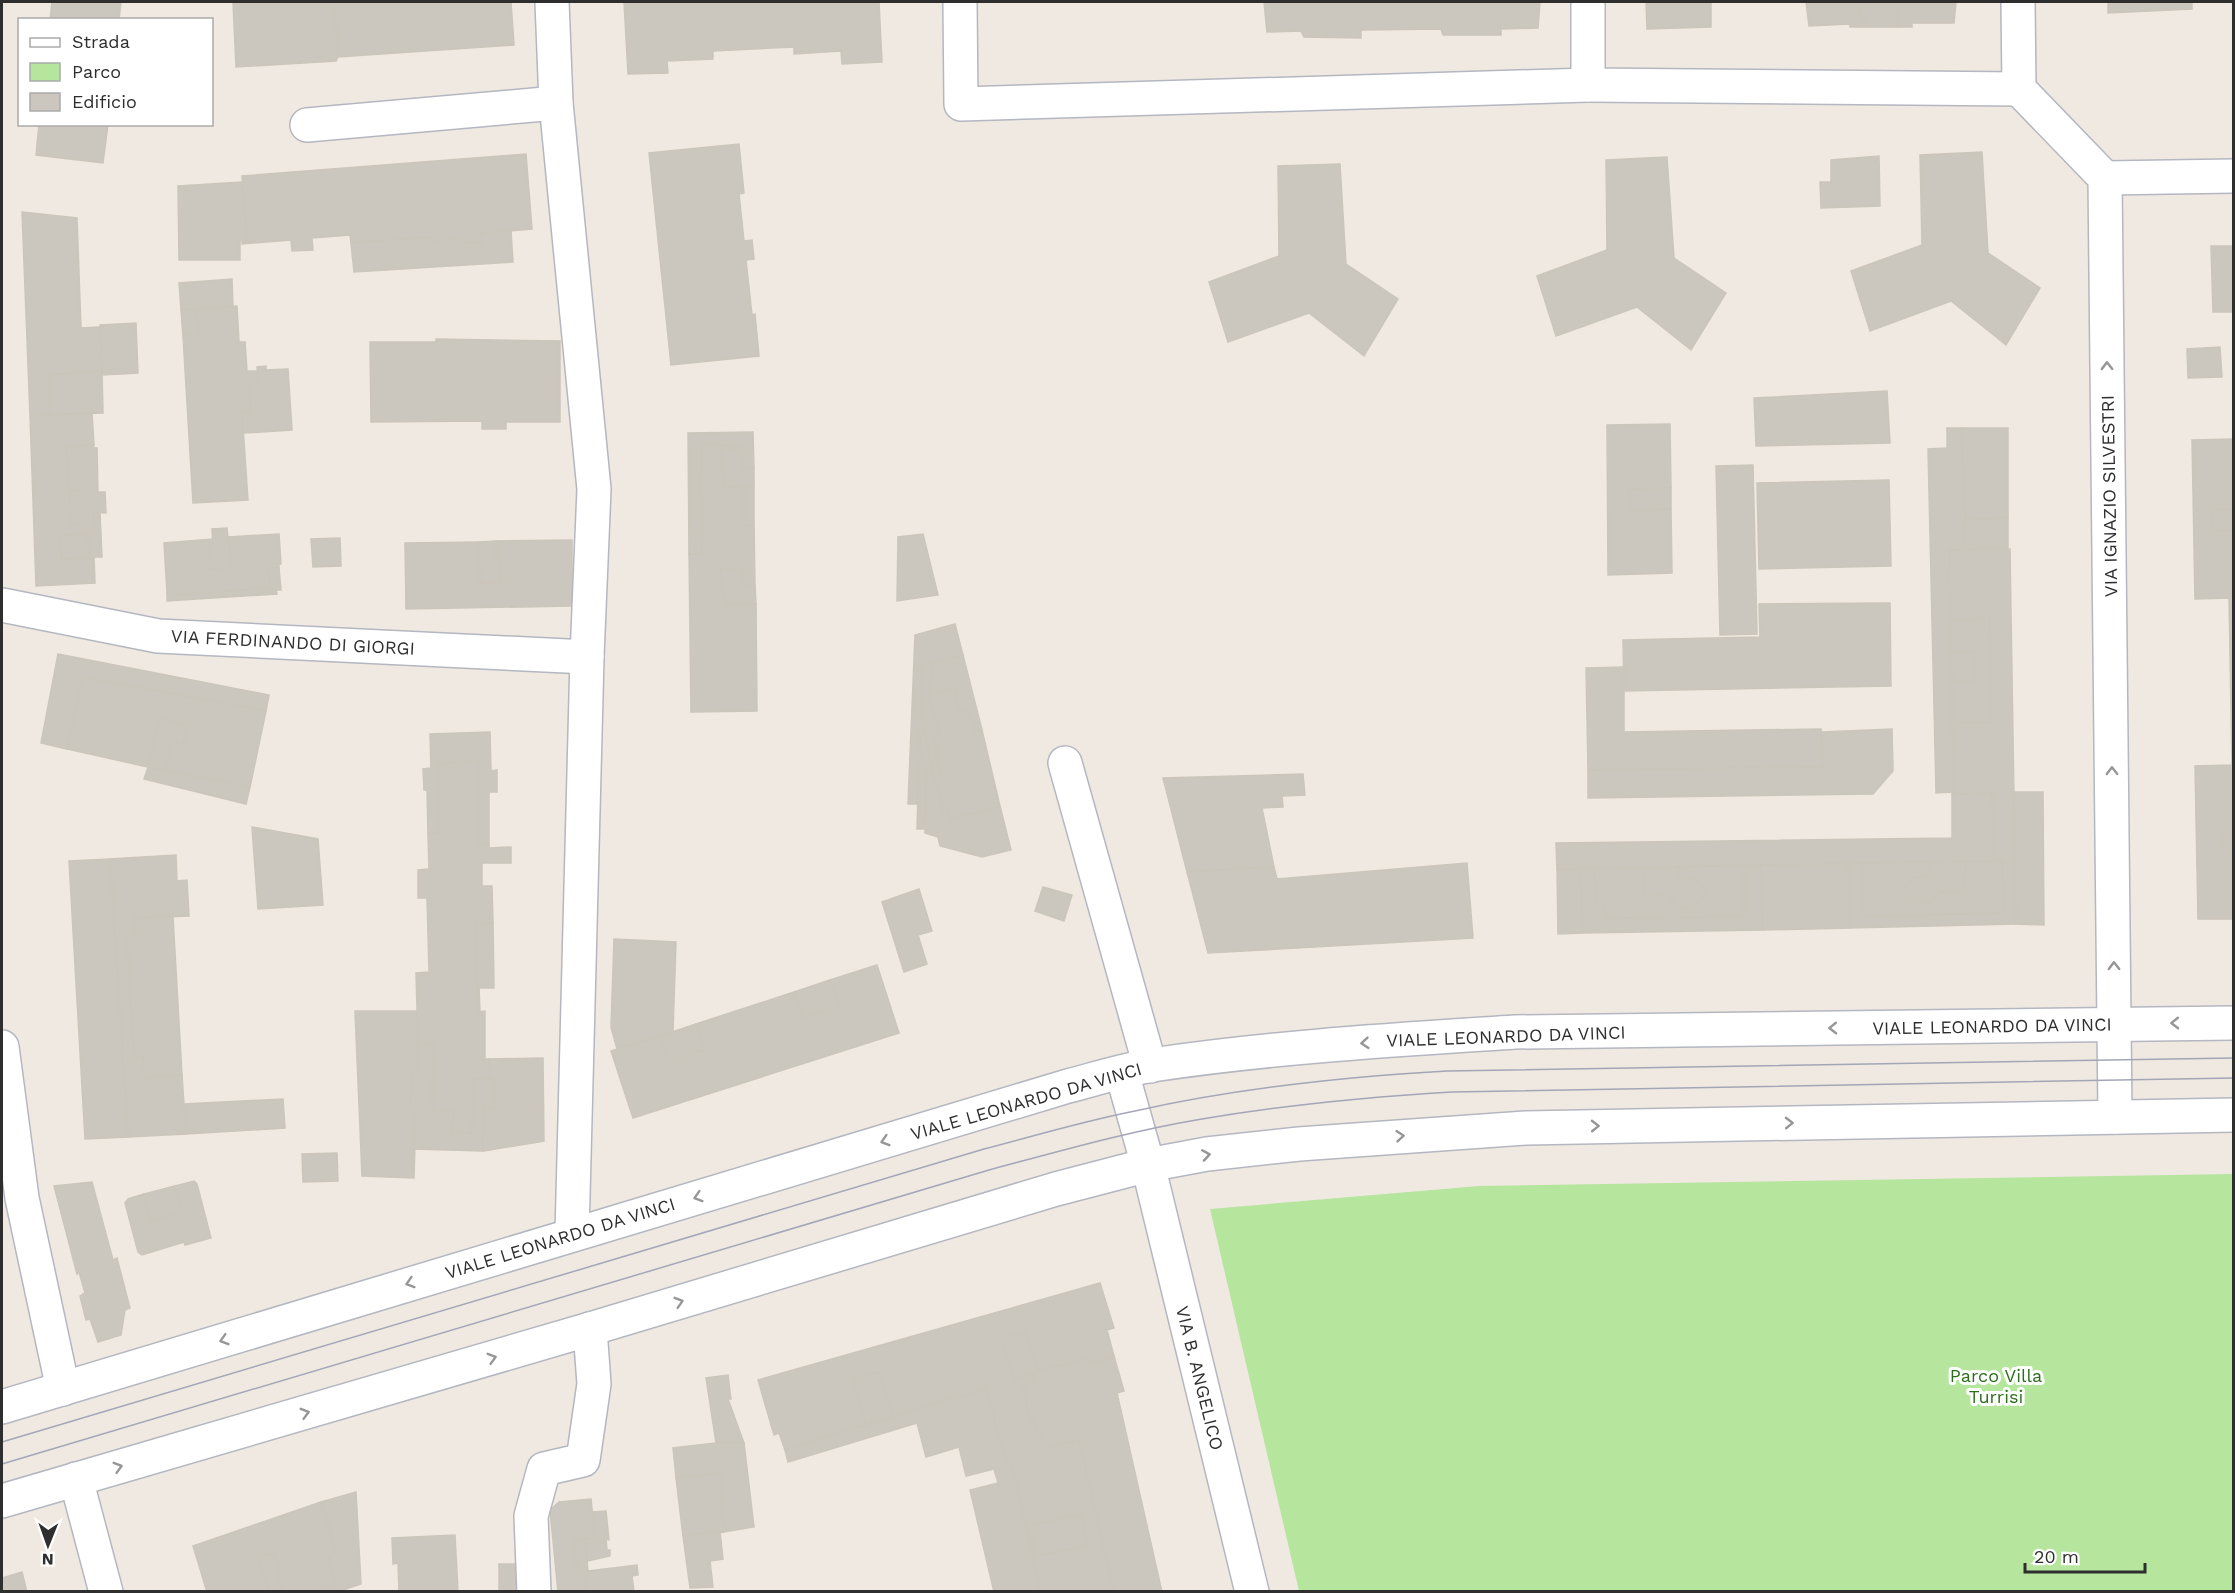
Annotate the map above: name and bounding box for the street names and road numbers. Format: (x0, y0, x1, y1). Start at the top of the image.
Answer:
street label: VIA IGNAZIO SILVESTRI (2097, 395, 2121, 597)
street label: VIA FERDINANDO DI GIORGI (170, 625, 416, 659)
street label: VIALE LEONARDO DA VINCI (1872, 1013, 2112, 1039)
street label: VIALE LEONARDO DA VINCI (1386, 1021, 1626, 1051)
street label: VIALE LEONARDO DA VINCI (908, 1058, 1144, 1144)
street label: VIALE LEONARDO DA VINCI (442, 1193, 678, 1283)
street label: VIA B. ANGELICO (1172, 1304, 1228, 1452)

